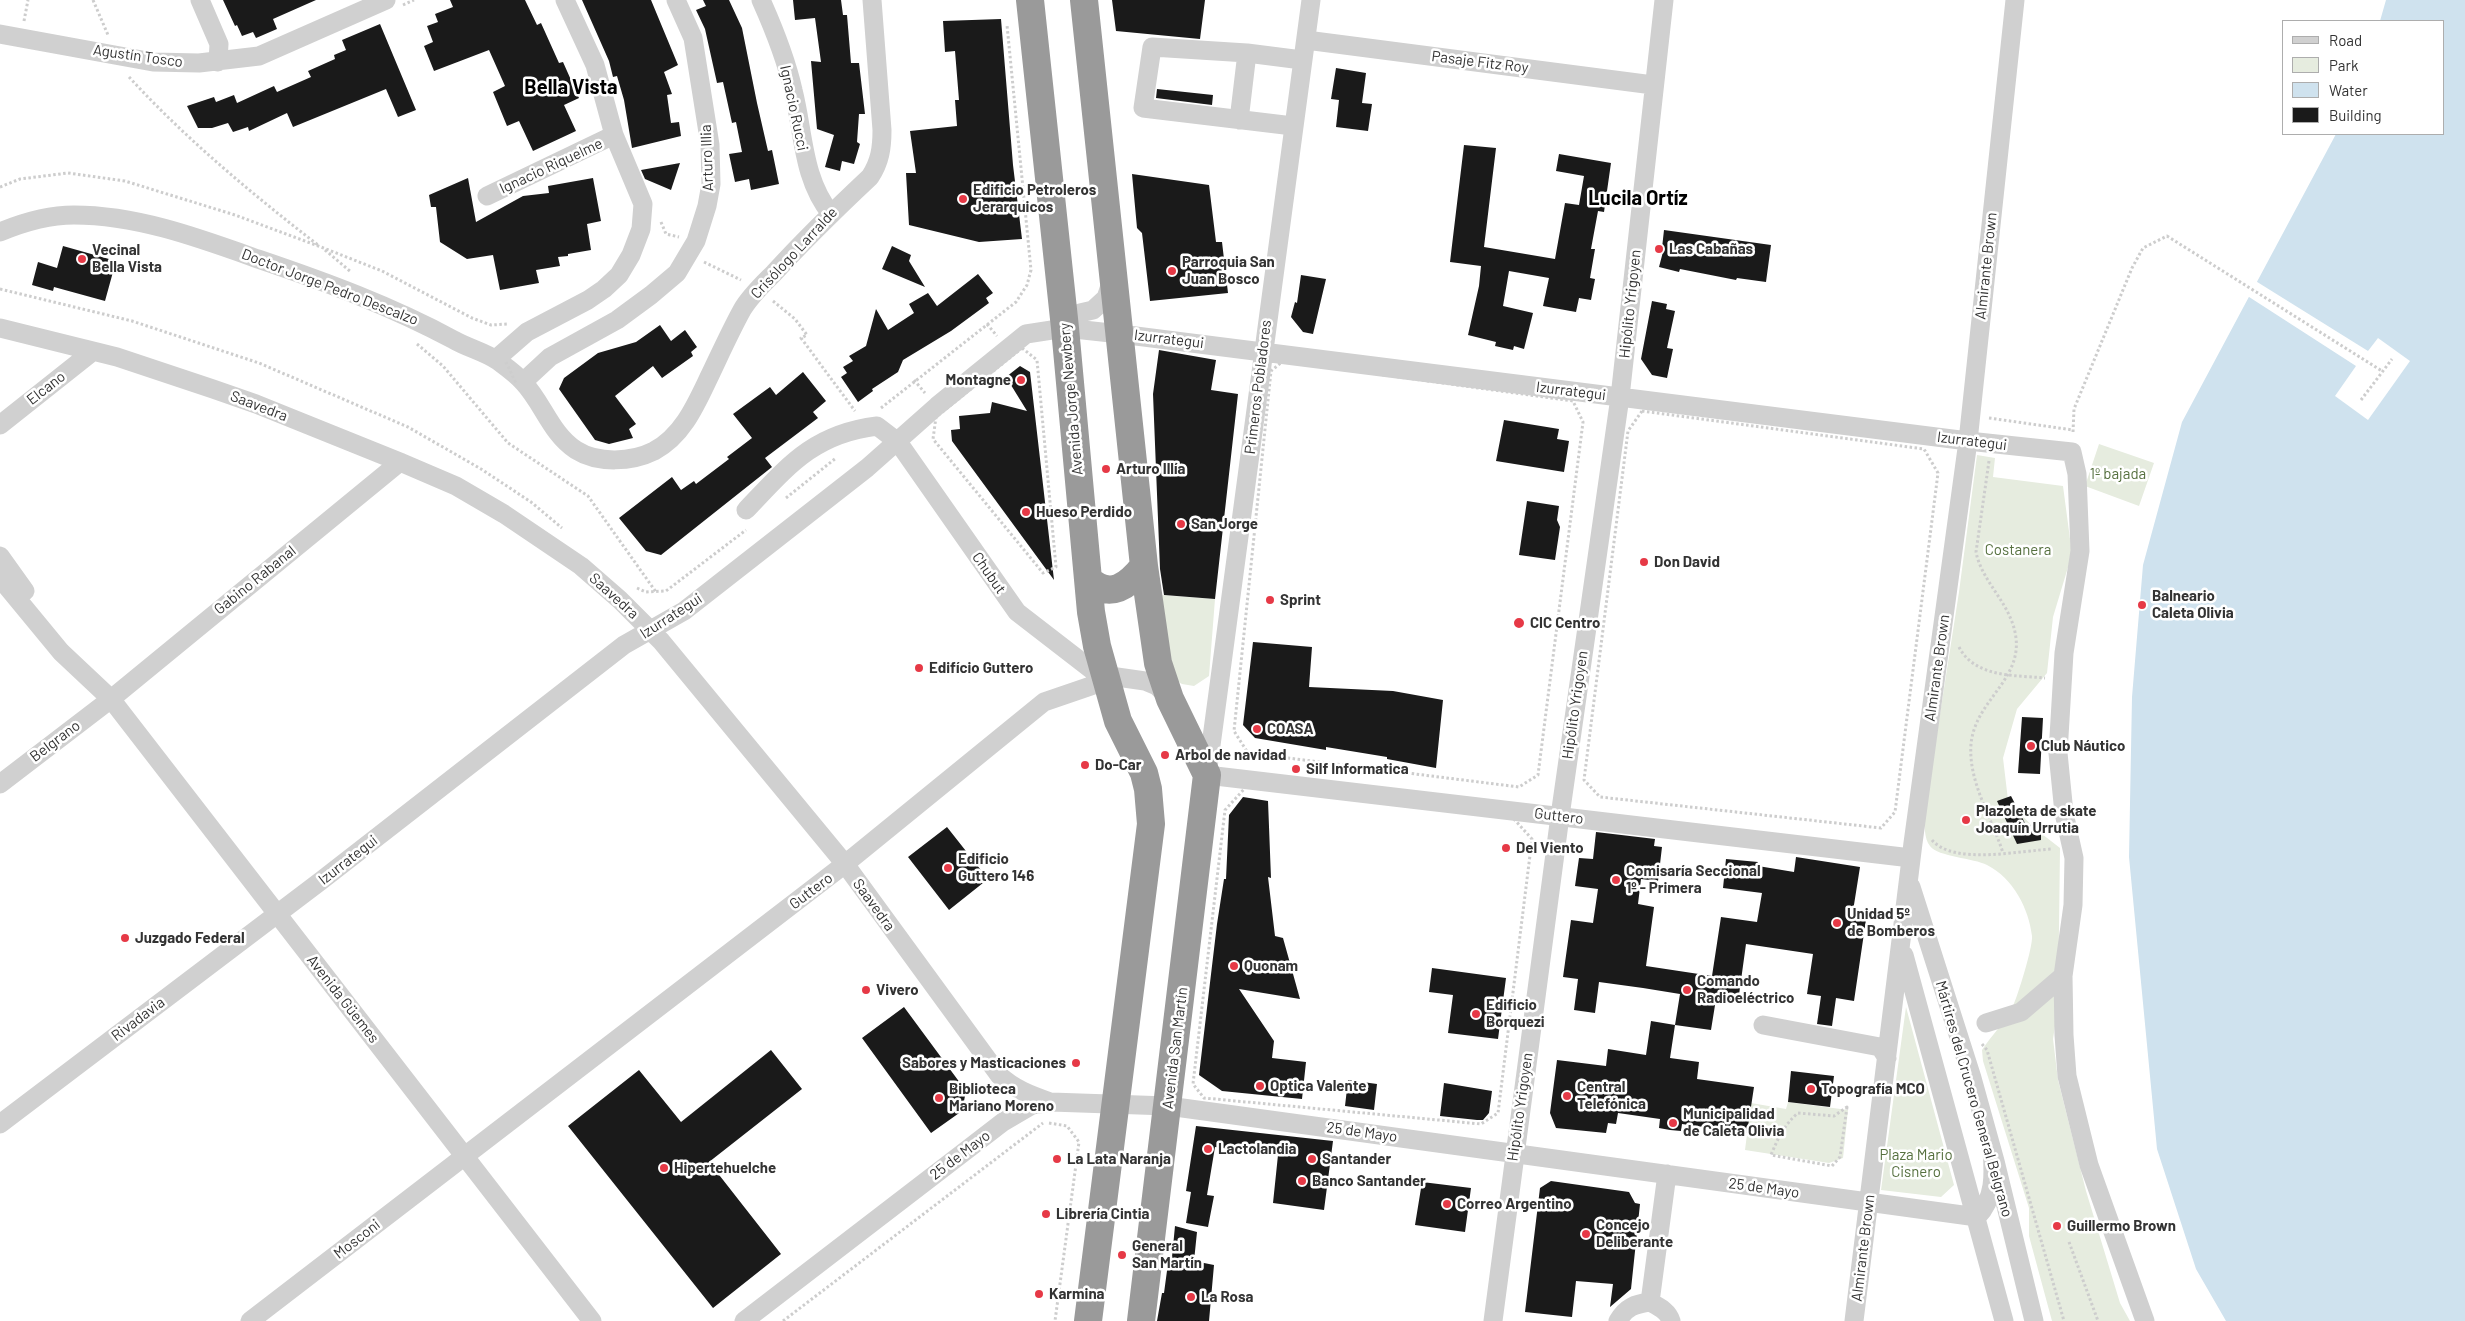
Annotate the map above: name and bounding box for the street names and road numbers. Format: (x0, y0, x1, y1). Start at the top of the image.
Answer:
street label: Agustín Tosco (92, 41, 184, 71)
street label: Pasaje Fitz Roy (1431, 47, 1529, 77)
street label: Ignacio Rucci (776, 64, 812, 152)
street label: Arturo Illia (697, 124, 717, 192)
street label: Ignacio Riquelme (497, 134, 605, 198)
street label: Crisólogo Larralde (747, 203, 841, 303)
street label: Almirante Brown (1971, 211, 2001, 321)
street label: Doctor Jorge Pedro Descalzo (239, 245, 421, 329)
street label: Hipólito Yrigoyen (1615, 249, 1645, 359)
street label: Primeros Pobladores (1241, 319, 1275, 455)
street label: Avenida Jorge Newbery (1055, 322, 1087, 476)
street label: Izurrategui (1133, 326, 1205, 352)
street label: Elcano (23, 367, 69, 409)
street label: Izurrategui (1535, 378, 1607, 404)
street label: Saavedra (228, 387, 290, 425)
street label: Izurrategui (1936, 428, 2008, 454)
street label: Gabino Rabanal (211, 542, 299, 618)
street label: Chubut (968, 549, 1010, 597)
street label: Saavedra (586, 569, 642, 623)
street label: Izurrategui (637, 589, 705, 643)
street label: Almirante Brown (1921, 613, 1953, 723)
street label: Hipólito Yrigoyen (1558, 650, 1592, 760)
street label: Belgrano (26, 716, 84, 766)
street label: Guttero (1533, 804, 1585, 828)
street label: Izurrategui (315, 831, 381, 889)
street label: Guttero (786, 869, 836, 913)
street label: Saavedra (849, 875, 899, 935)
street label: Avenida Güemes (303, 951, 383, 1047)
street label: Mártires del Crucero General Belgrano (1932, 979, 2016, 1219)
street label: Avenida San Martín (1159, 986, 1191, 1110)
street label: Rivadavia (108, 993, 168, 1045)
street label: Hipólito Yrigoyen (1503, 1052, 1537, 1162)
street label: 25 de Mayo (1326, 1118, 1398, 1146)
street label: 25 de Mayo (926, 1126, 994, 1184)
street label: 25 de Mayo (1728, 1174, 1800, 1202)
street label: Almirante Brown (1848, 1193, 1878, 1303)
street label: Mosconi (330, 1215, 384, 1263)

